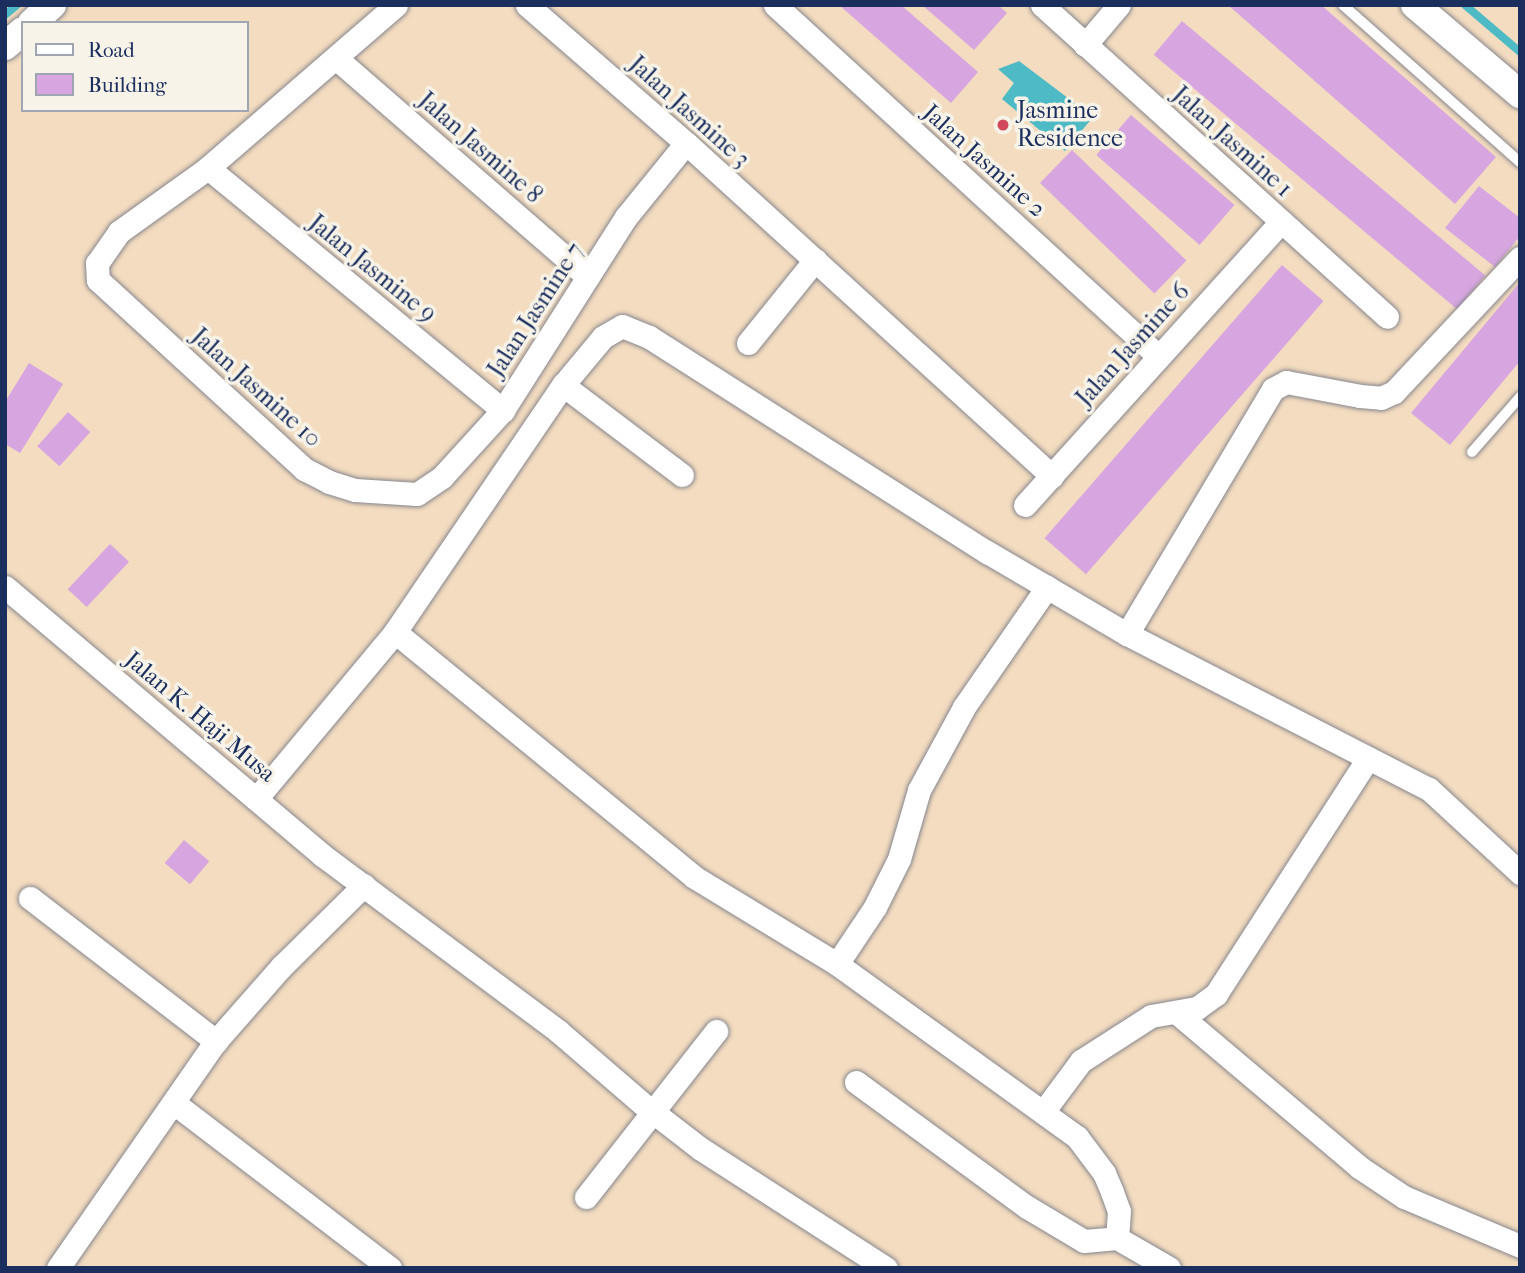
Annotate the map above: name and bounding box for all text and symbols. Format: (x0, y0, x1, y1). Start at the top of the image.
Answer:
legend (21, 21, 248, 112)
text: Road (88, 38, 135, 62)
street label: Jalan Jasmine 3 (623, 50, 755, 174)
text: Building (88, 73, 166, 97)
street label: Jalan Jasmine 1 (1166, 81, 1298, 203)
street label: Jalan Jasmine 8 (412, 86, 548, 210)
place label: Jasmine Residence (1017, 97, 1123, 153)
street label: Jalan Jasmine 2 (917, 98, 1051, 224)
marker: Jasmine Residence (995, 117, 1011, 133)
street label: Jalan Jasmine 9 (303, 209, 441, 329)
street label: Jalan Jasmine 7 (482, 237, 590, 383)
street label: Jalan Jasmine 6 (1070, 277, 1196, 413)
street label: Jalan Jasmine 10 (185, 322, 327, 454)
street label: Jalan K. Haji Musa (119, 646, 281, 788)

